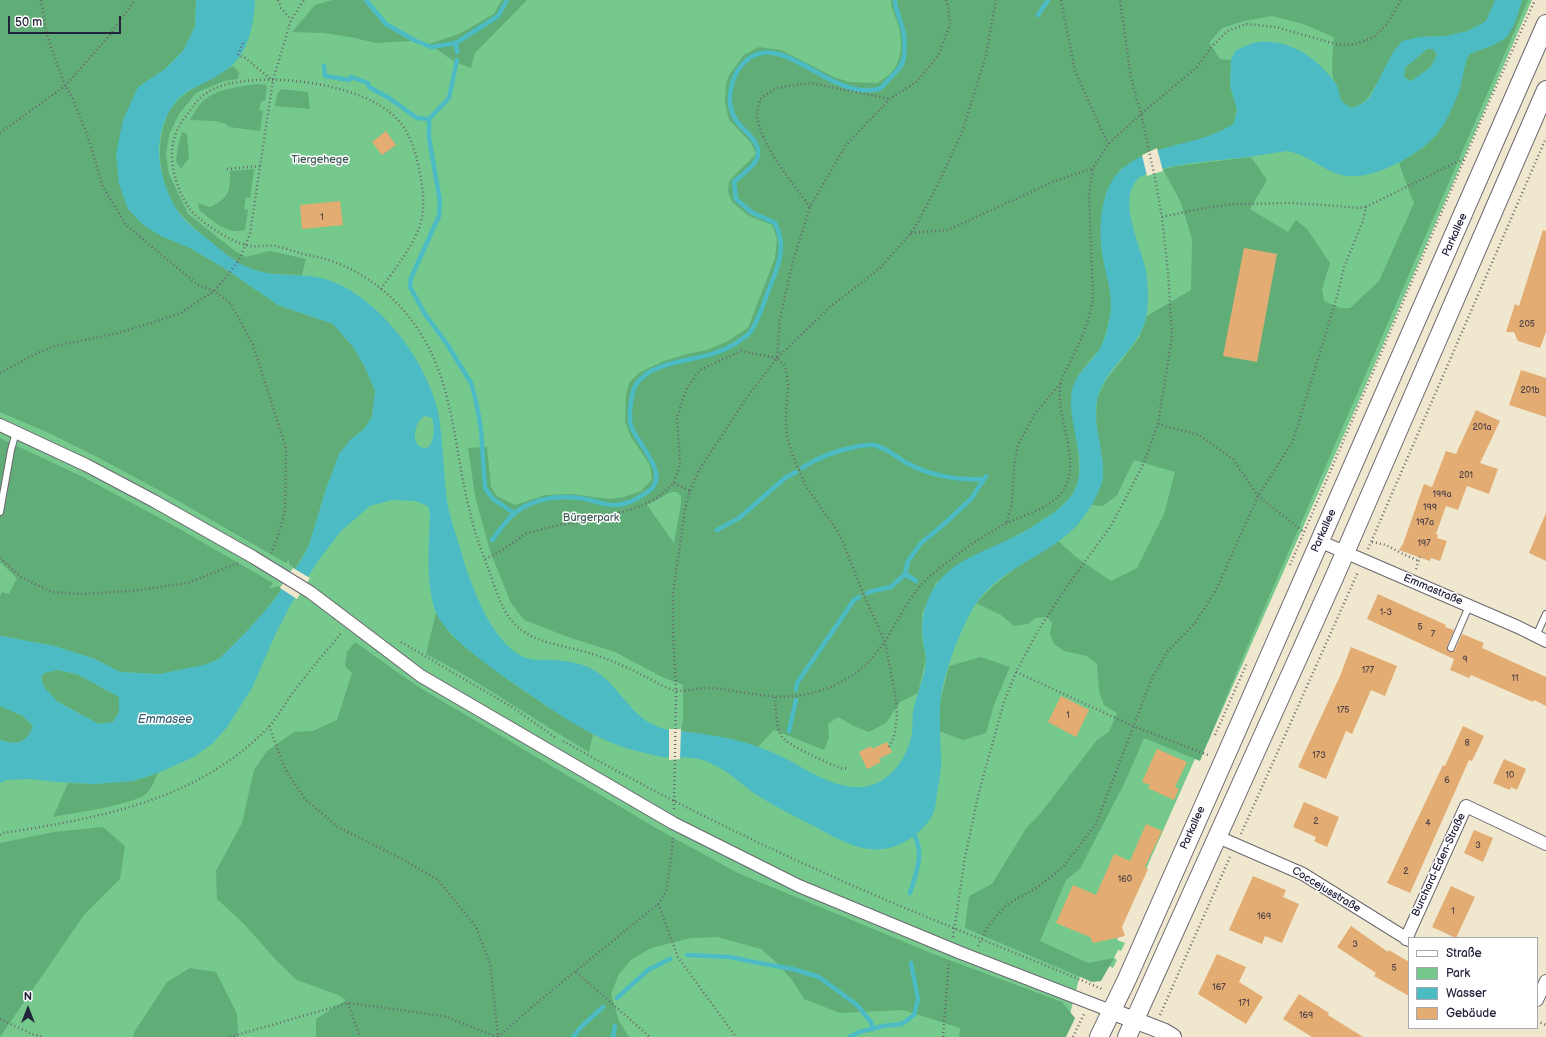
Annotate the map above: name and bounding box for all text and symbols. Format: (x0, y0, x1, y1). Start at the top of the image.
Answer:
scale bar (10, 8, 123, 34)
text: 50 m (15, 15, 42, 30)
park label: Tiergehege (291, 153, 349, 167)
street label: Parkallee (1440, 211, 1470, 259)
house number: 1 (320, 213, 324, 223)
house number: 205 (1519, 320, 1535, 330)
house number: 201b (1520, 386, 1540, 396)
house number: 201a (1472, 423, 1492, 433)
house number: 201 (1459, 471, 1473, 481)
house number: 199a (1433, 490, 1451, 500)
house number: 199 (1423, 503, 1437, 513)
street label: Parkallee (1309, 507, 1339, 555)
park label: Bürgerpark (563, 511, 619, 525)
house number: 197a (1416, 518, 1434, 528)
house number: 197 (1417, 539, 1431, 549)
street label: Emmastraße (1401, 572, 1465, 608)
house number: 1-3 (1380, 608, 1392, 618)
house number: 5 (1417, 623, 1423, 633)
house number: 7 (1431, 630, 1435, 640)
house number: 9 (1462, 655, 1468, 665)
house number: 177 (1362, 666, 1374, 676)
house number: 11 (1512, 674, 1518, 684)
house number: 175 (1336, 706, 1350, 716)
house number: 1 (1066, 711, 1070, 721)
water label: Emmasee (138, 713, 192, 727)
house number: 8 (1464, 739, 1470, 749)
house number: 173 (1312, 751, 1326, 761)
house number: 10 (1506, 771, 1514, 781)
house number: 6 (1444, 776, 1450, 786)
street label: Parkallee (1178, 804, 1208, 852)
street label: Burchard-Eden-Straße (1409, 811, 1469, 919)
house number: 2 (1313, 817, 1319, 827)
house number: 4 (1425, 819, 1431, 829)
house number: 3 (1475, 841, 1481, 851)
street label: Coccejusstraße (1289, 864, 1363, 916)
house number: 2 (1403, 867, 1409, 877)
house number: 160 (1118, 875, 1132, 885)
house number: 1 (1451, 907, 1455, 917)
house number: 169 (1257, 912, 1271, 922)
legend (1408, 937, 1538, 1029)
house number: 3 (1352, 940, 1358, 950)
text: Straße (1446, 946, 1482, 961)
house number: 5 (1391, 964, 1397, 974)
text: Park (1446, 966, 1470, 981)
house number: 167 (1212, 983, 1226, 993)
text: Wasser (1446, 986, 1486, 1001)
north arrow (8, 989, 48, 1029)
text: N (24, 990, 32, 1003)
house number: 171 (1238, 999, 1250, 1009)
text: Gebäude (1446, 1006, 1496, 1021)
house number: 169 (1299, 1011, 1313, 1021)

